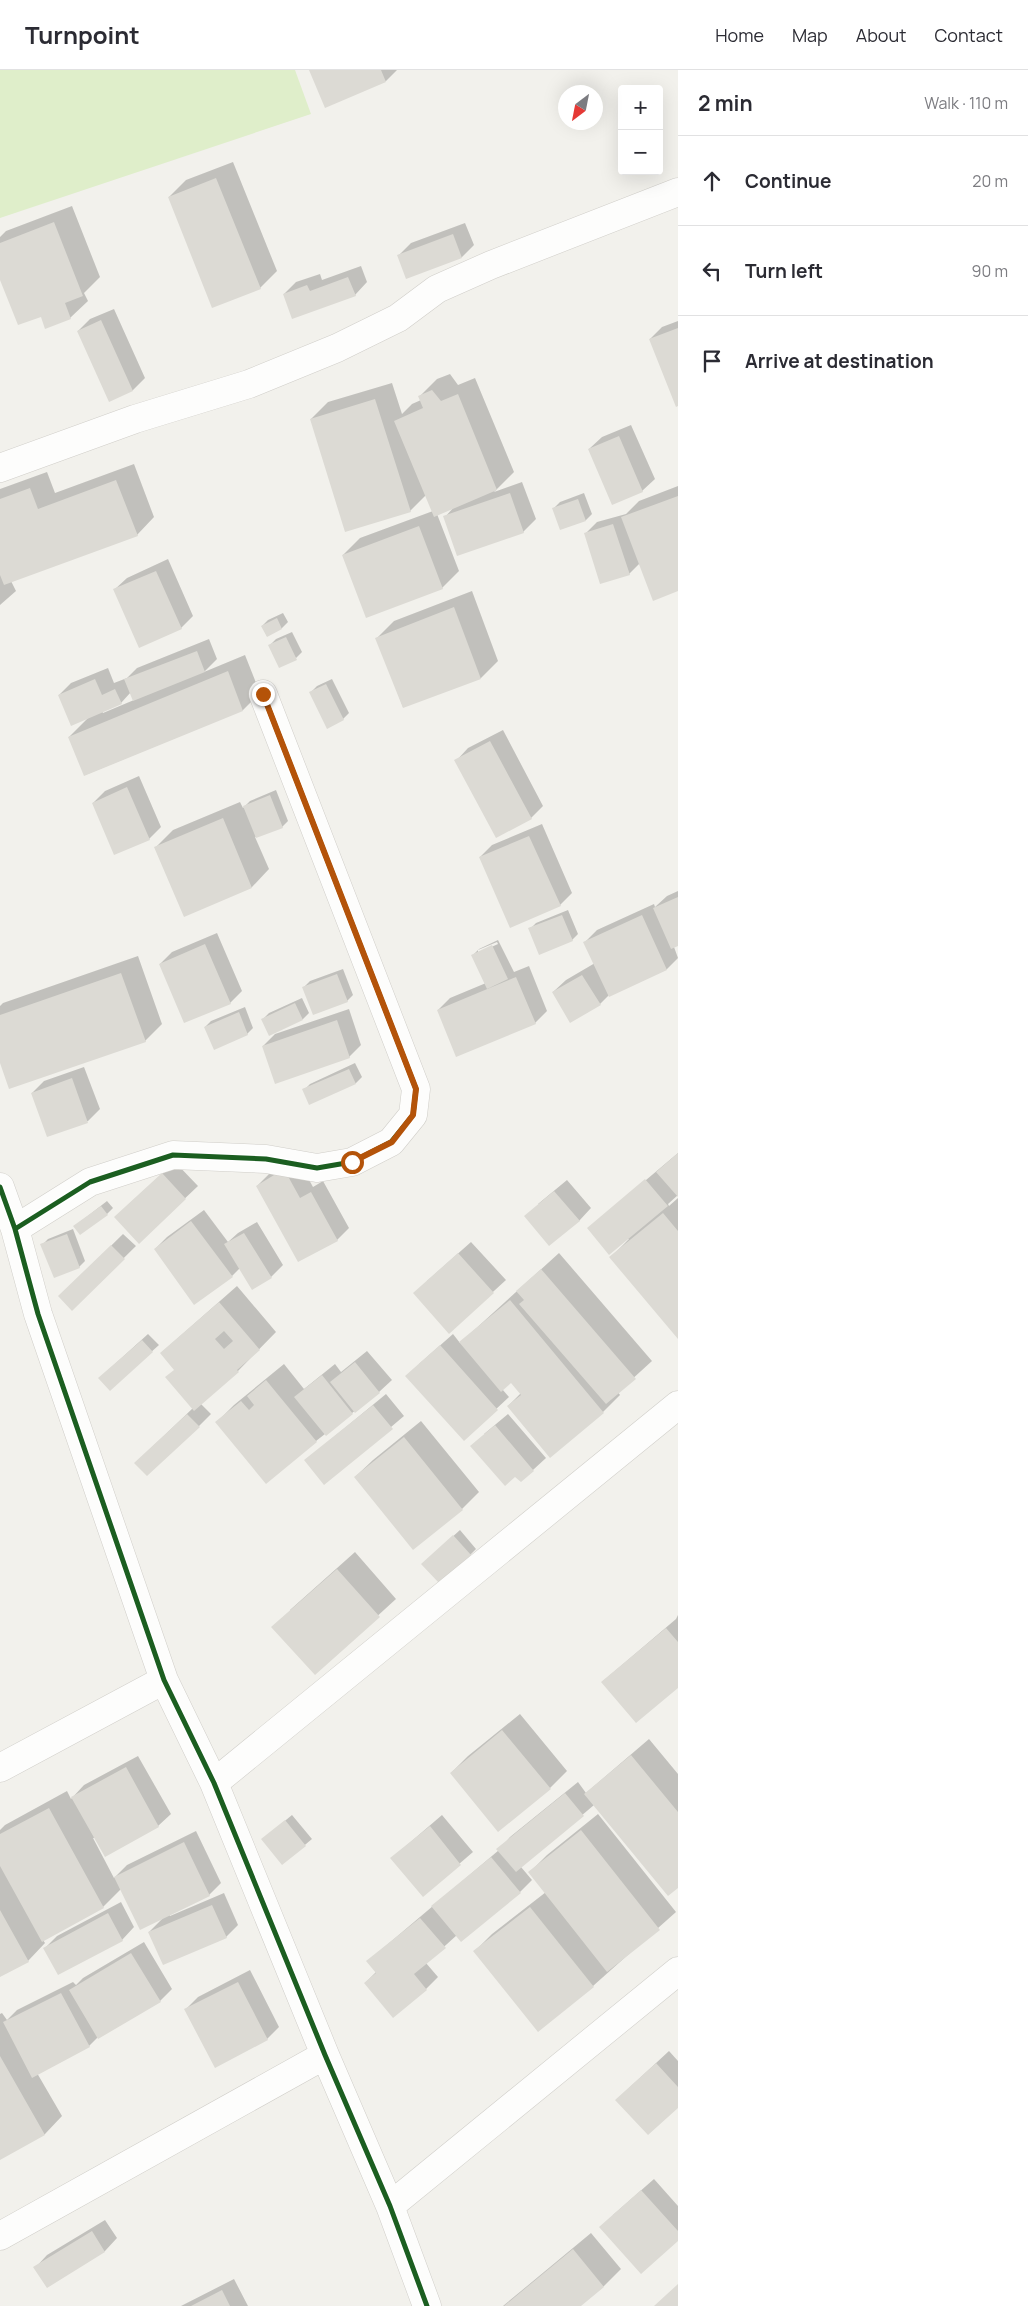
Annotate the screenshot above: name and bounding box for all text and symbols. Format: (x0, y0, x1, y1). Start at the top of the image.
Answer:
text: Turnpoint (25, 18, 140, 51)
text: Home (715, 23, 764, 47)
text: Map (792, 23, 828, 47)
text: About (856, 23, 906, 47)
text: Contact (934, 23, 1003, 47)
north arrow (558, 85, 603, 130)
map controls (618, 85, 663, 175)
button: + (618, 85, 663, 130)
text: 2 min (698, 89, 753, 117)
text: Walk · 110 m (924, 92, 1008, 114)
button: − (618, 130, 663, 175)
icon: ahead (698, 167, 726, 195)
text: Continue (745, 168, 831, 194)
text: 20 m (972, 170, 1008, 192)
icon: left (698, 257, 726, 285)
text: Turn left (745, 258, 823, 284)
text: 90 m (972, 260, 1008, 282)
icon: arrive (698, 347, 726, 375)
text: Arrive at destination (745, 348, 934, 374)
route end (252, 683, 275, 706)
route start (341, 1151, 364, 1174)

